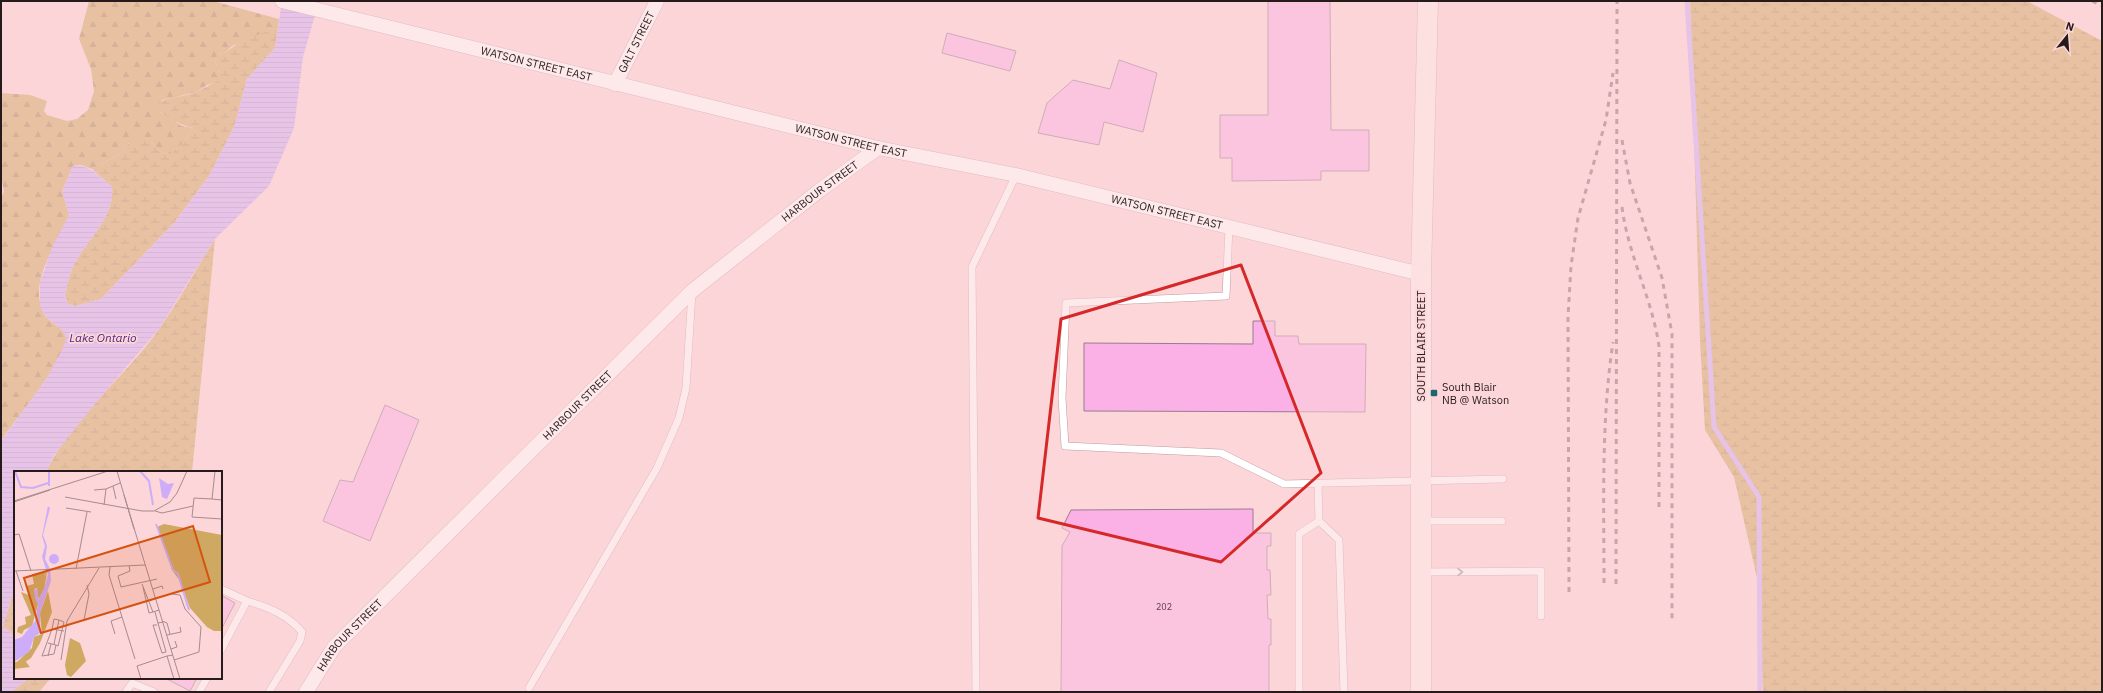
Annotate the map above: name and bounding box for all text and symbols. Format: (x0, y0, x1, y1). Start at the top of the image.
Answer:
street label: GALT STREET (615, 8, 658, 75)
north arrow (2047, 16, 2087, 56)
text: N (2064, 19, 2076, 34)
street label: WATSON STREET EAST (479, 43, 594, 84)
street label: WATSON STREET EAST (794, 121, 909, 161)
street label: HARBOUR STREET (779, 157, 861, 225)
street label: WATSON STREET EAST (1110, 192, 1225, 232)
street label: SOUTH BLAIR STREET (1414, 290, 1428, 402)
water label: Lake Ontario (69, 330, 137, 345)
street label: HARBOUR STREET (539, 367, 616, 443)
place label: South Blair NB @ Watson (1442, 380, 1509, 407)
marker: South Blair NB @ Watson (1429, 388, 1439, 398)
inset map (14, 471, 222, 679)
one-way arrow (1457, 568, 1463, 576)
street label: HARBOUR STREET (314, 595, 386, 674)
house number: 202 (1156, 601, 1172, 612)

